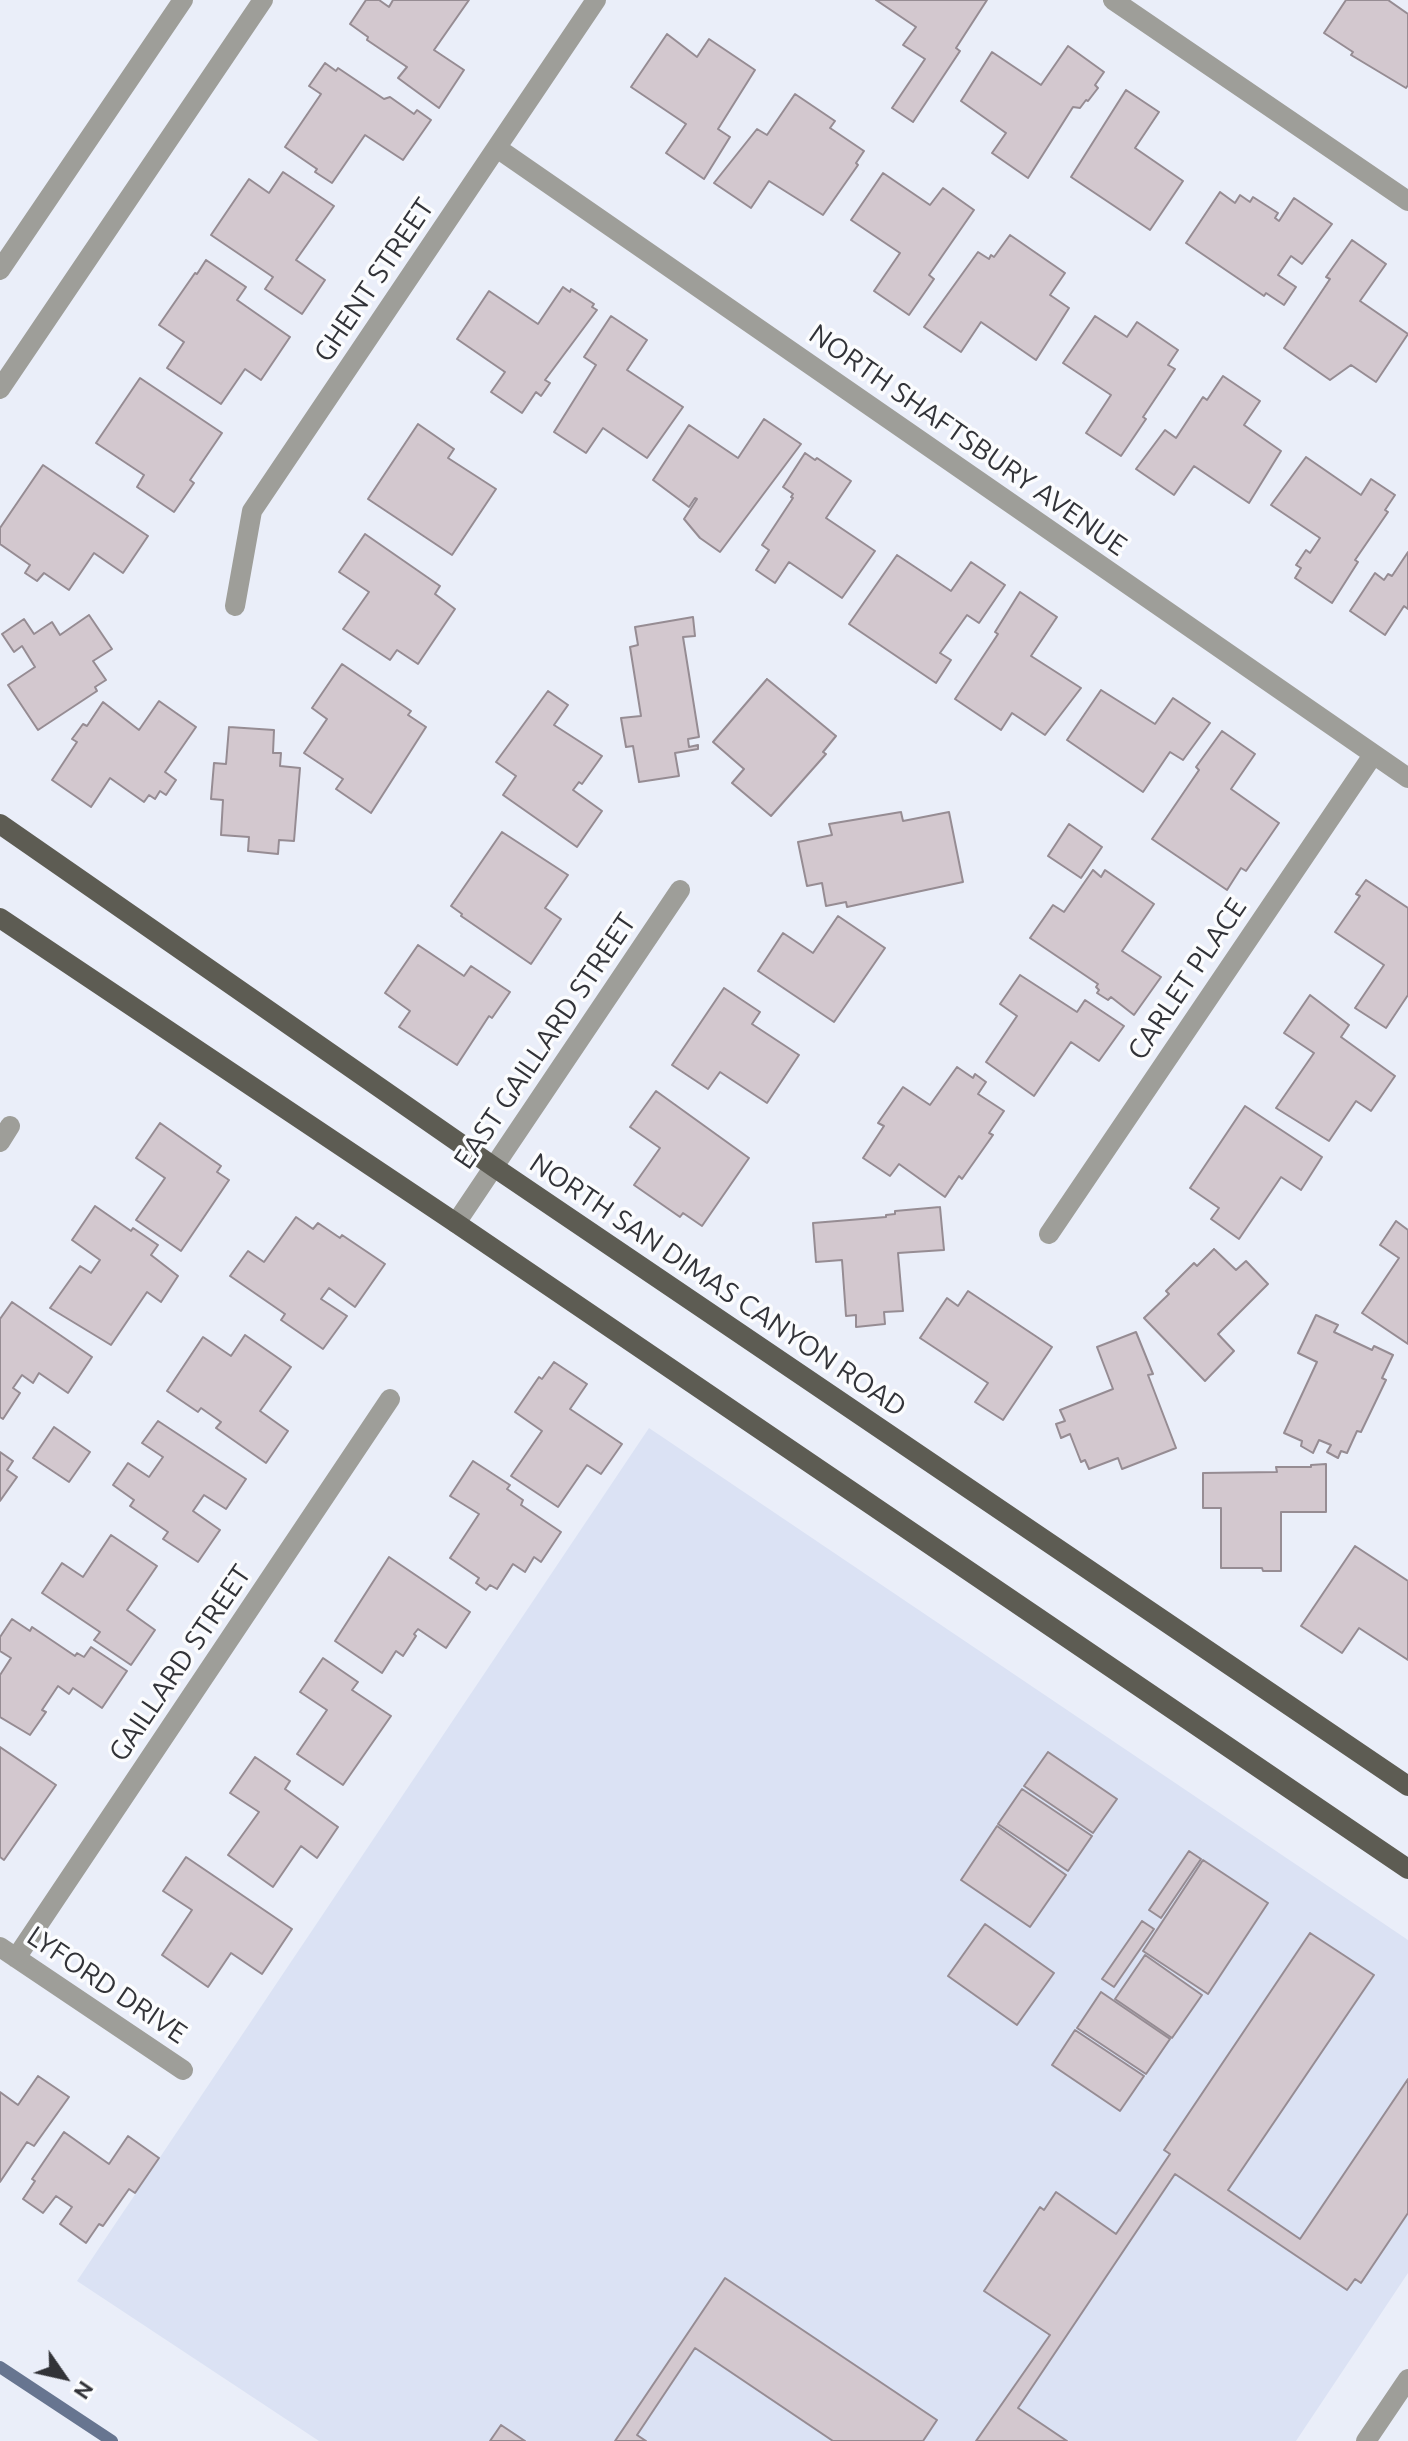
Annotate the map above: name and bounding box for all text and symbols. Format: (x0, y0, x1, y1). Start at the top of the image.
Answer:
street label: GHENT STREET (307, 192, 441, 368)
street label: NORTH SHAFTSBURY AVENUE (803, 317, 1133, 563)
street label: CARLET PLACE (1121, 892, 1253, 1066)
street label: EAST GAILLARD STREET (447, 907, 643, 1175)
street label: NORTH SAN DIMAS CANYON ROAD (523, 1146, 913, 1424)
street label: GAILLARD STREET (102, 1558, 258, 1768)
street label: LYFORD DRIVE (21, 1919, 193, 2051)
north arrow (24, 2337, 104, 2417)
text: N (69, 2377, 99, 2404)

